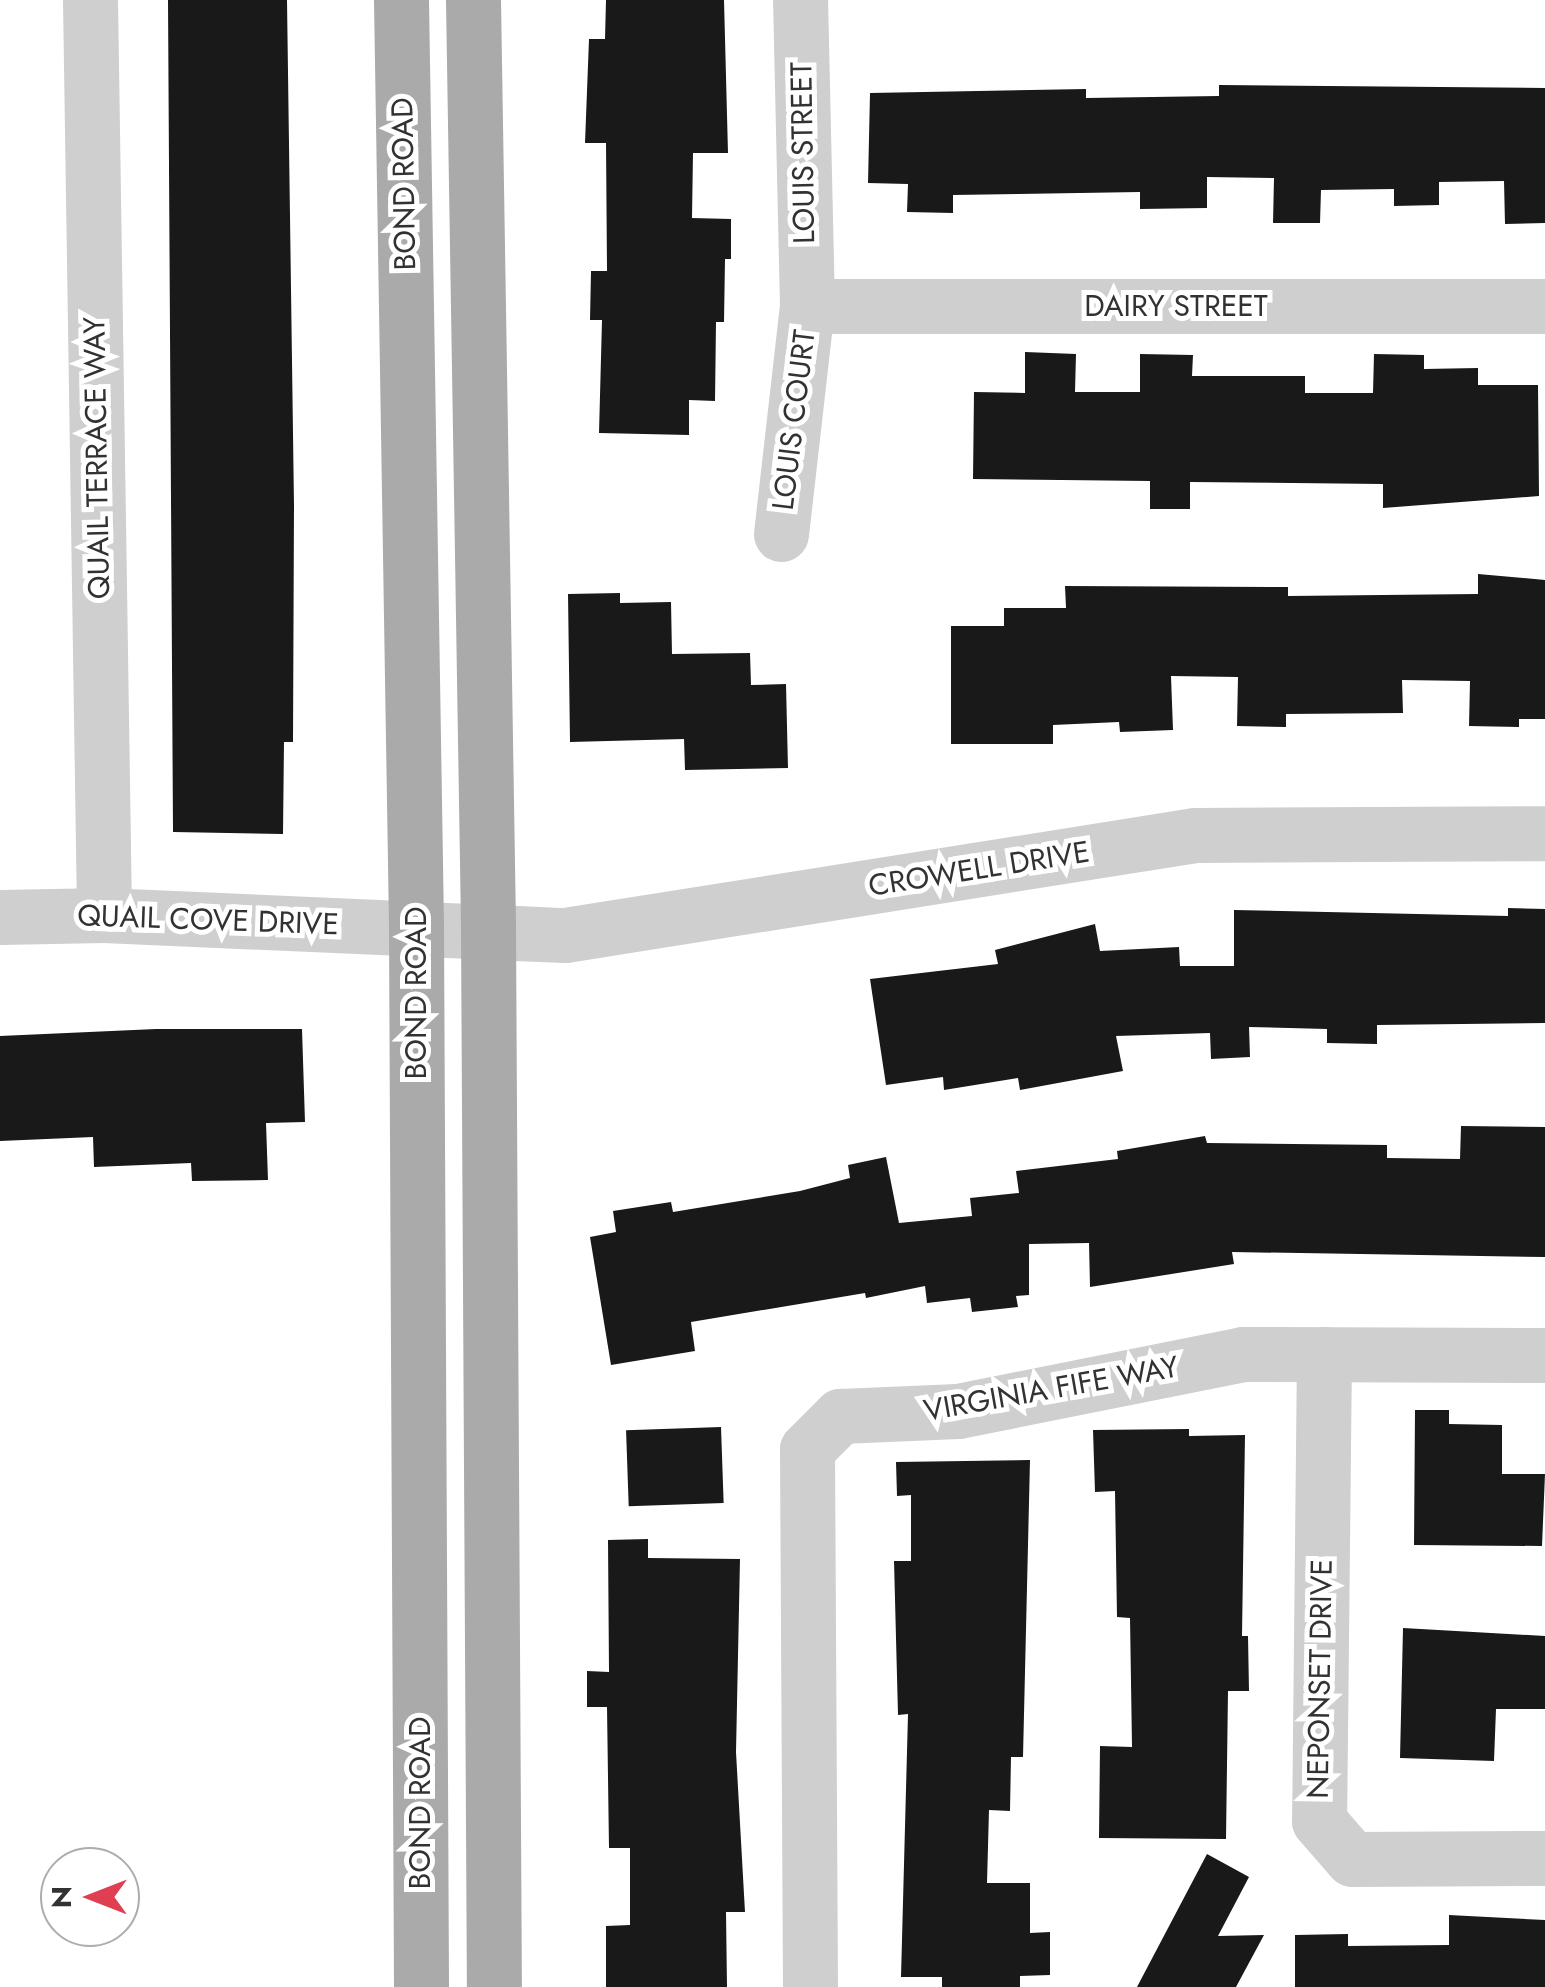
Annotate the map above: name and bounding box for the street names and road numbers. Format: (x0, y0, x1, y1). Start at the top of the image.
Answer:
street label: LOUIS STREET (783, 62, 823, 244)
street label: BOND ROAD (384, 97, 424, 271)
street label: DAIRY STREET (1084, 288, 1268, 324)
street label: QUAIL TERRACE WAY (77, 317, 117, 599)
street label: LOUIS COURT (765, 328, 823, 512)
street label: CROWELL DRIVE (866, 834, 1092, 904)
street label: QUAIL COVE DRIVE (77, 897, 339, 943)
street label: BOND ROAD (398, 907, 434, 1079)
street label: VIRGINIA FIFE WAY (921, 1349, 1181, 1429)
street label: NEPONSET DRIVE (1300, 1559, 1340, 1799)
street label: BOND ROAD (402, 1717, 438, 1889)

